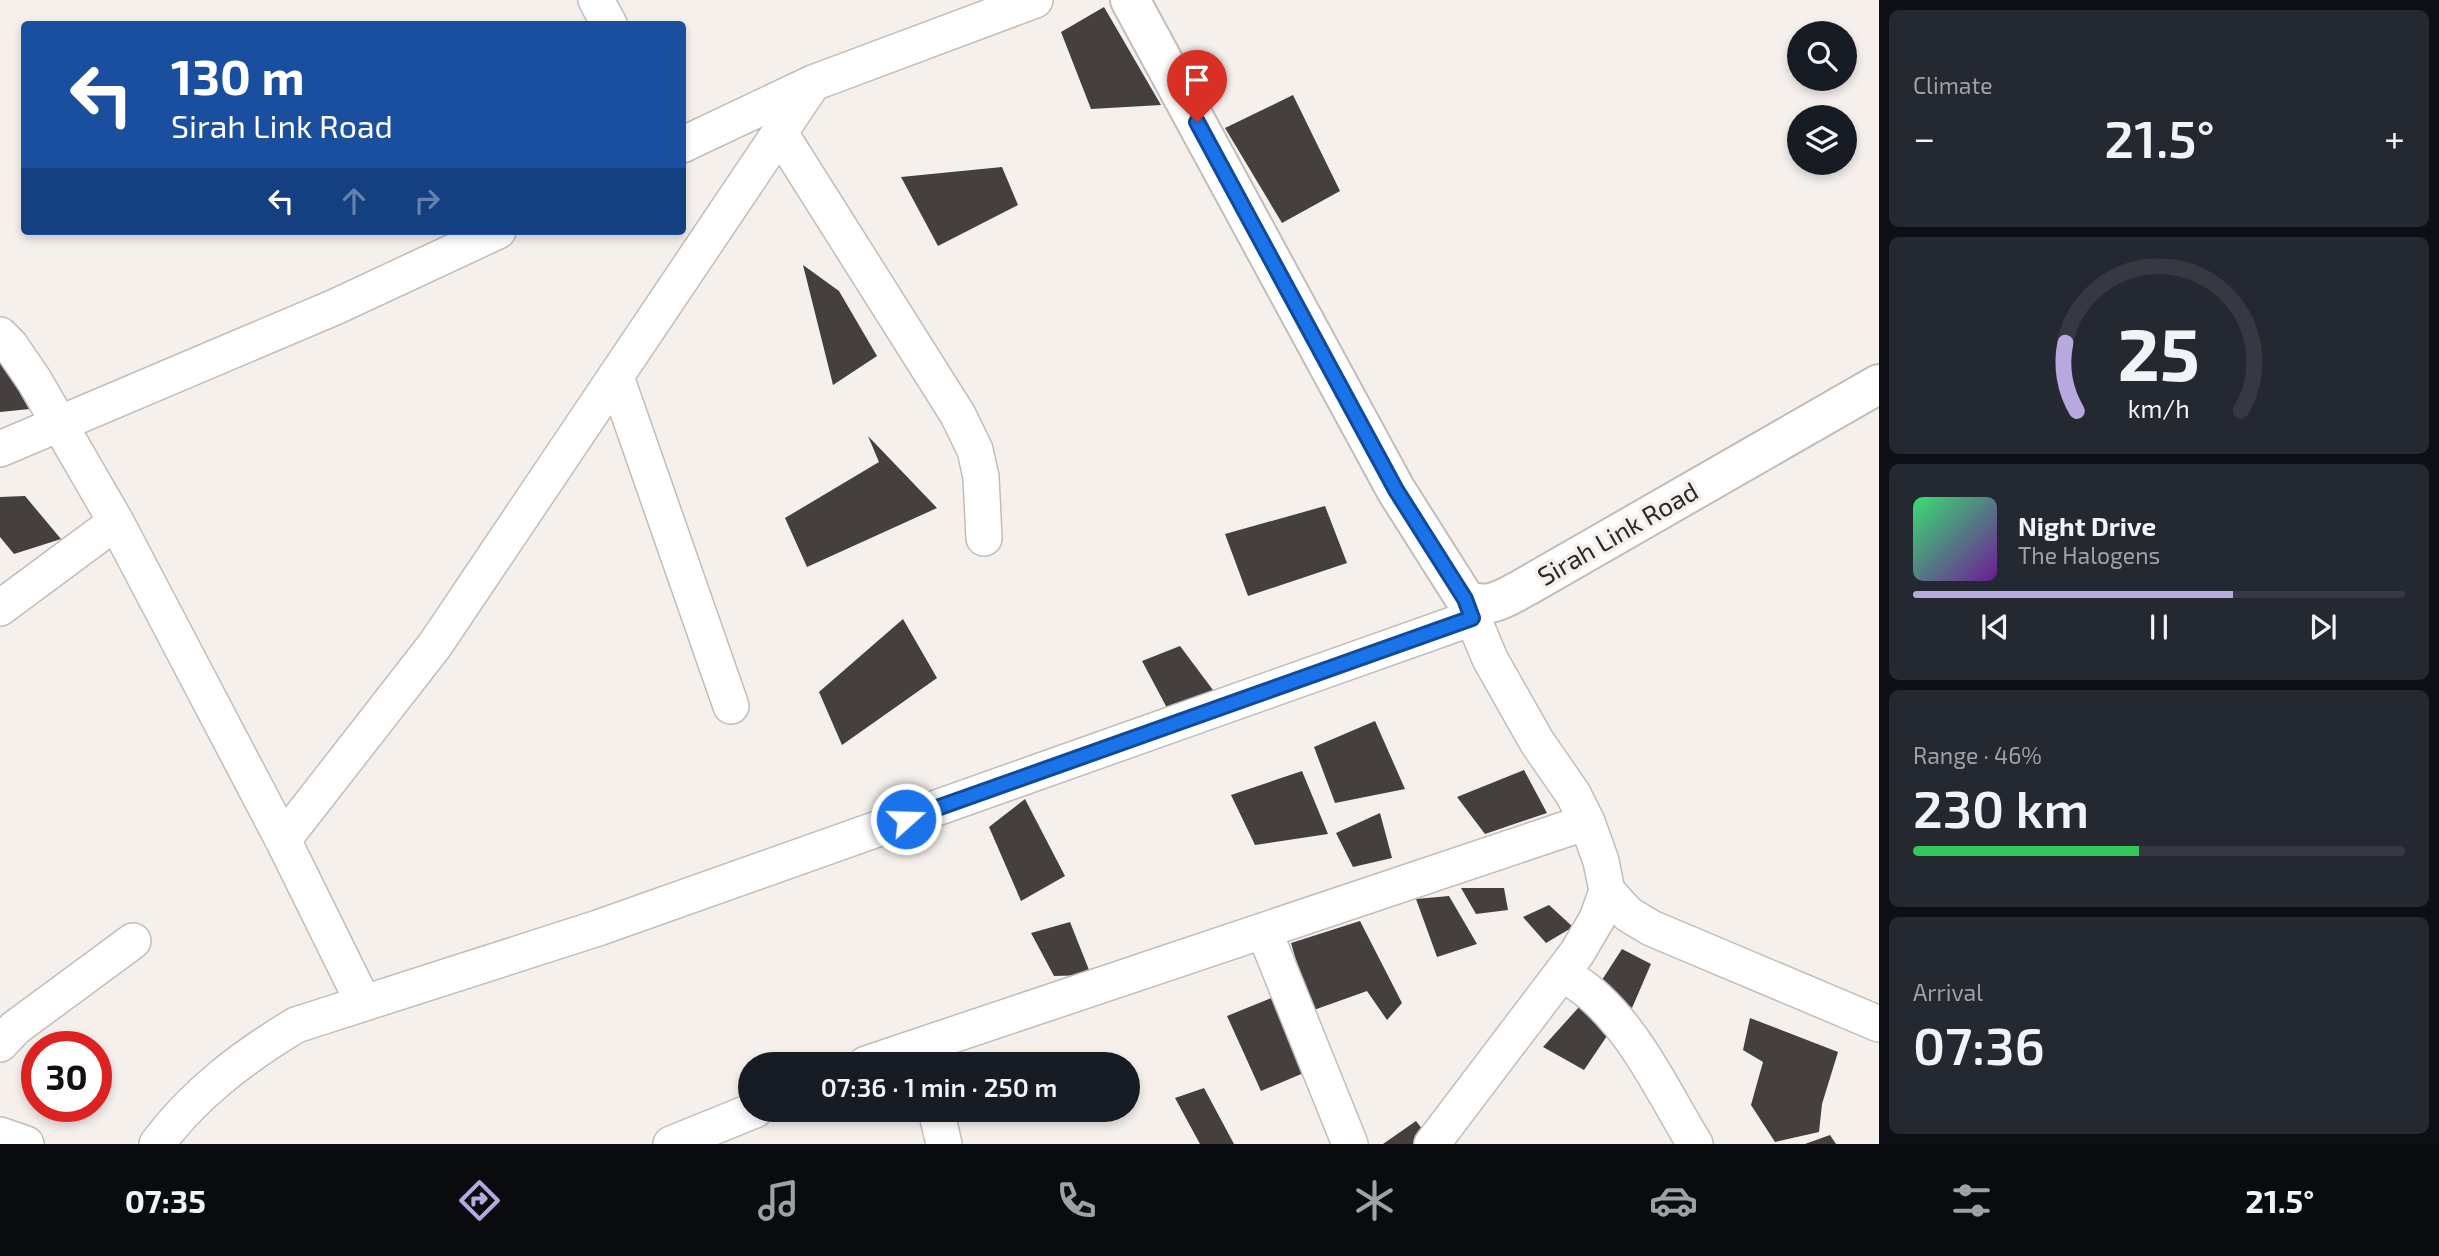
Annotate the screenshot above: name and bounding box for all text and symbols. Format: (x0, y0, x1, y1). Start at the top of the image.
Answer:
map controls (1787, 21, 1857, 175)
button: search (1787, 21, 1857, 91)
text: 130 m (171, 46, 305, 105)
icon: left (56, 49, 147, 140)
pin (1167, 50, 1227, 122)
icon: arrive (1178, 61, 1216, 99)
text: Climate (1913, 71, 1993, 99)
button: layers (1787, 105, 1857, 175)
text: Sirah Link Road (171, 106, 393, 144)
text: 21.5° (2104, 106, 2215, 168)
text: − (1913, 114, 1935, 160)
text: + (2384, 114, 2405, 160)
icon: left (262, 182, 300, 220)
icon: ahead (335, 182, 373, 220)
icon: right (408, 182, 446, 220)
text: 25 (2118, 309, 2200, 397)
text: km/h (2128, 393, 2190, 423)
street label: Sirah Link Road (1531, 474, 1703, 591)
text: Night Drive (2018, 510, 2156, 541)
text: The Halogens (2018, 541, 2160, 569)
icon: previous (1976, 608, 2014, 646)
icon: pause (2140, 608, 2178, 646)
icon: next (2304, 608, 2342, 646)
text: Range · 46% (1913, 741, 2042, 769)
text: 230 km (1913, 776, 2089, 838)
position arrow (869, 782, 943, 856)
text: Arrival (1913, 978, 1983, 1006)
text: 07:36 (1913, 1013, 2045, 1075)
speed limit sign: 30 (21, 1031, 112, 1122)
text: 07:36 · 1 min · 250 m (821, 1071, 1057, 1102)
icon: directions (455, 1176, 504, 1225)
icon: music (754, 1176, 803, 1225)
icon: phone (1052, 1176, 1101, 1225)
icon: climate (1350, 1176, 1399, 1225)
icon: car (1649, 1176, 1698, 1225)
icon: filters (1947, 1176, 1996, 1225)
text: 07:35 (125, 1181, 206, 1219)
text: 21.5° (2245, 1181, 2314, 1219)

